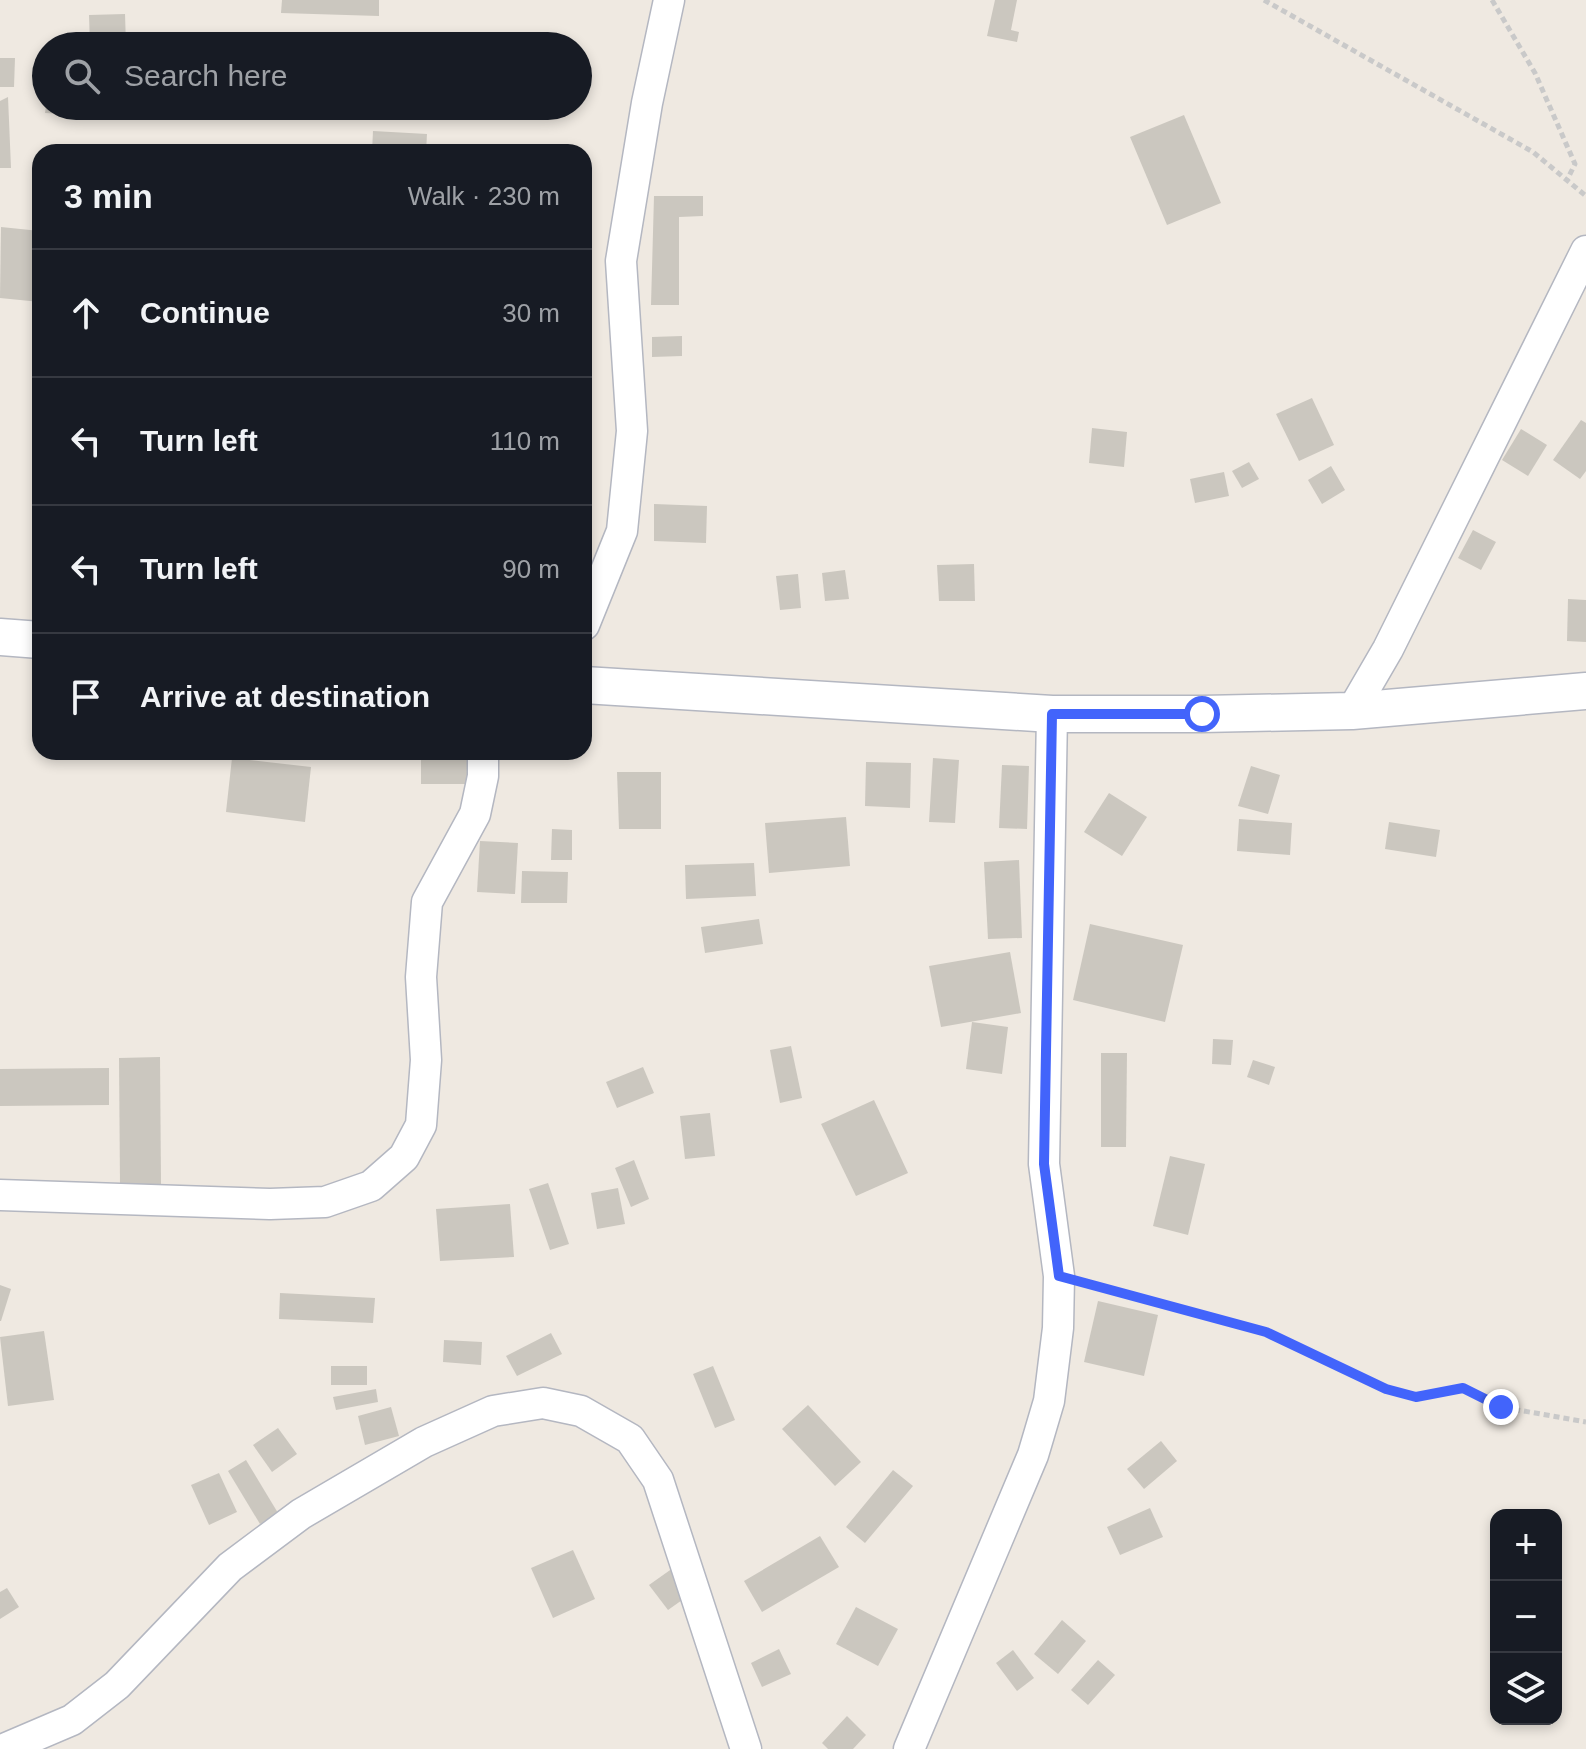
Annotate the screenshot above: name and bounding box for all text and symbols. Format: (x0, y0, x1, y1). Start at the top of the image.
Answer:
search box (32, 32, 592, 120)
icon: search (60, 54, 104, 98)
text: Search here (124, 59, 287, 92)
text: 3 min (64, 177, 153, 215)
text: Walk · 230 m (408, 181, 560, 211)
icon: ahead (64, 291, 108, 335)
text: Continue (140, 296, 270, 329)
text: 30 m (502, 298, 560, 328)
icon: left (64, 419, 108, 463)
text: Turn left (140, 424, 258, 457)
text: 110 m (490, 426, 560, 456)
icon: left (64, 547, 108, 591)
text: Turn left (140, 552, 258, 585)
text: 90 m (502, 554, 560, 584)
icon: arrive (64, 675, 108, 719)
text: Arrive at destination (140, 680, 430, 713)
route start (1184, 696, 1220, 732)
route end (1483, 1389, 1519, 1425)
map controls (1490, 1509, 1562, 1725)
button: + (1490, 1509, 1562, 1581)
button: − (1490, 1581, 1562, 1653)
button: layers (1490, 1653, 1562, 1725)

